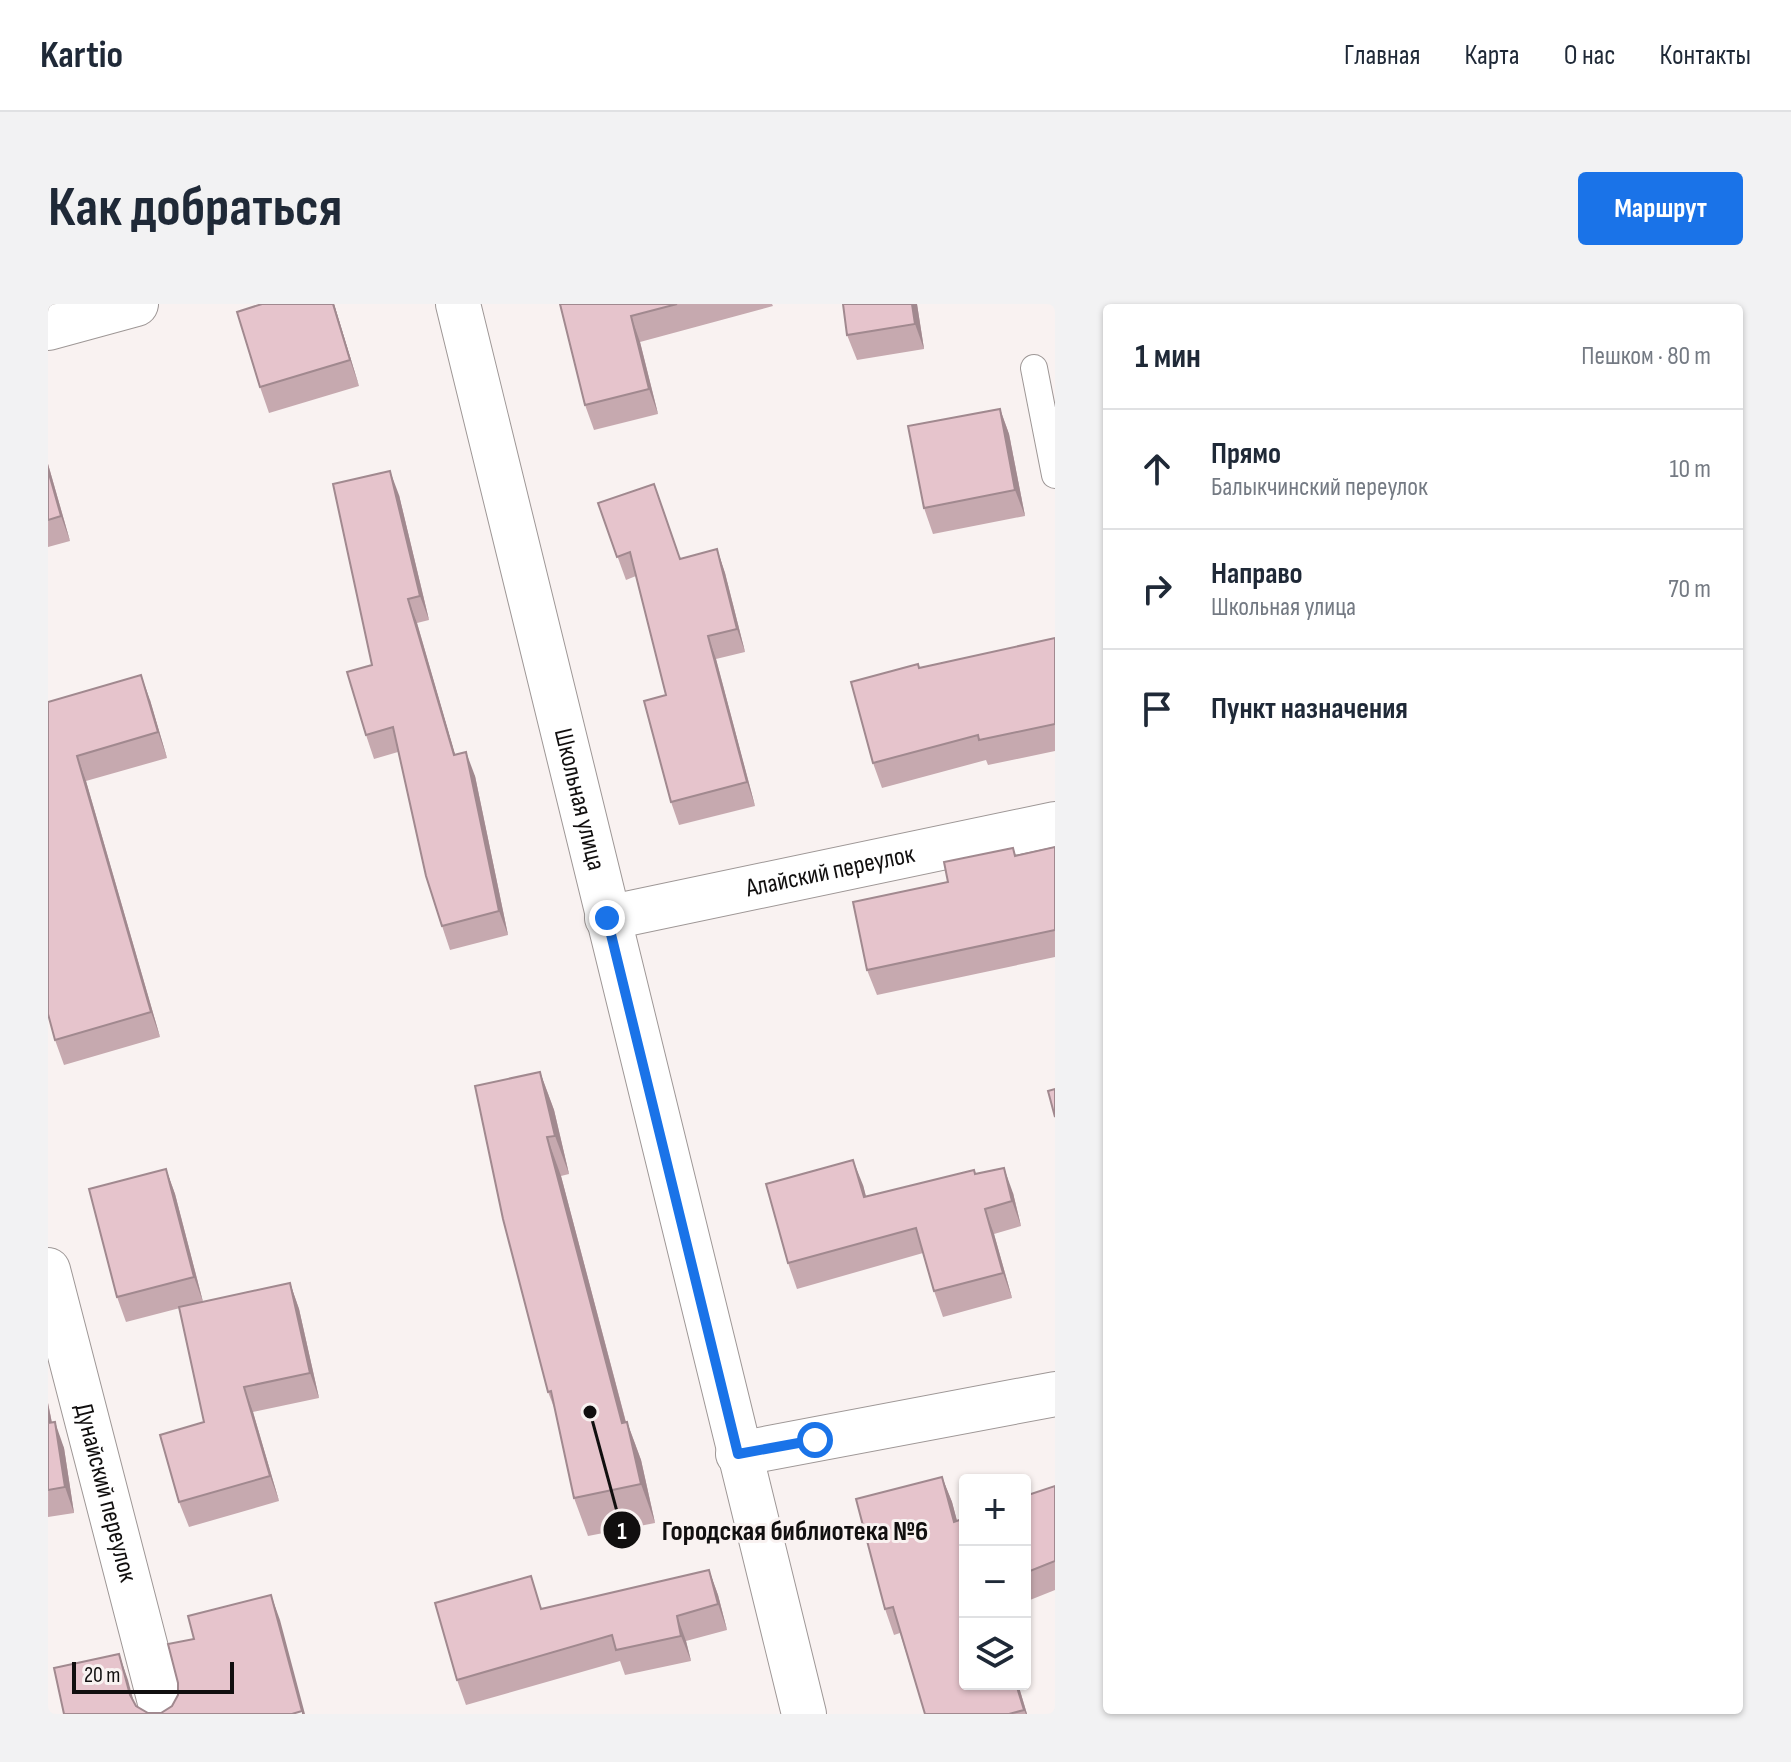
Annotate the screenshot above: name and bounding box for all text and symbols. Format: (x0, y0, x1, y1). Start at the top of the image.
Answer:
text: Kartio (40, 33, 123, 78)
text: Главная (1344, 39, 1420, 72)
text: Карта (1464, 39, 1520, 72)
text: О нас (1564, 39, 1616, 72)
text: Контакты (1660, 39, 1751, 72)
button: Маршрут (1578, 172, 1743, 245)
text: Как добраться (48, 175, 342, 242)
text: 1 мин (1135, 336, 1201, 377)
text: Пешком · 80 m (1581, 341, 1711, 372)
text: Прямо (1211, 436, 1281, 472)
icon: ahead (1135, 447, 1179, 491)
text: 10 m (1669, 454, 1711, 485)
text: Балыкчинский переулок (1211, 472, 1428, 503)
text: Направо (1211, 556, 1303, 592)
icon: right (1135, 567, 1179, 611)
text: 70 m (1668, 574, 1711, 605)
text: Школьная улица (1211, 592, 1356, 623)
icon: arrive (1135, 687, 1179, 731)
text: Пункт назначения (1211, 691, 1408, 727)
street label: Школьная улица (547, 725, 612, 874)
street label: Алайский переулок (742, 838, 917, 904)
route end (589, 900, 625, 936)
street label: Дунайский переулок (68, 1400, 144, 1585)
route start (797, 1422, 833, 1458)
map controls (959, 1474, 1031, 1690)
button: + (959, 1474, 1031, 1546)
callout: Городская библиотека №6 (602, 1504, 948, 1556)
text: Городская библиотека №6 (662, 1515, 928, 1548)
text: 1 (617, 1517, 627, 1546)
button: − (959, 1546, 1031, 1618)
button: layers (959, 1618, 1031, 1690)
scale bar (72, 1658, 234, 1694)
text: 20 m (84, 1662, 121, 1689)

